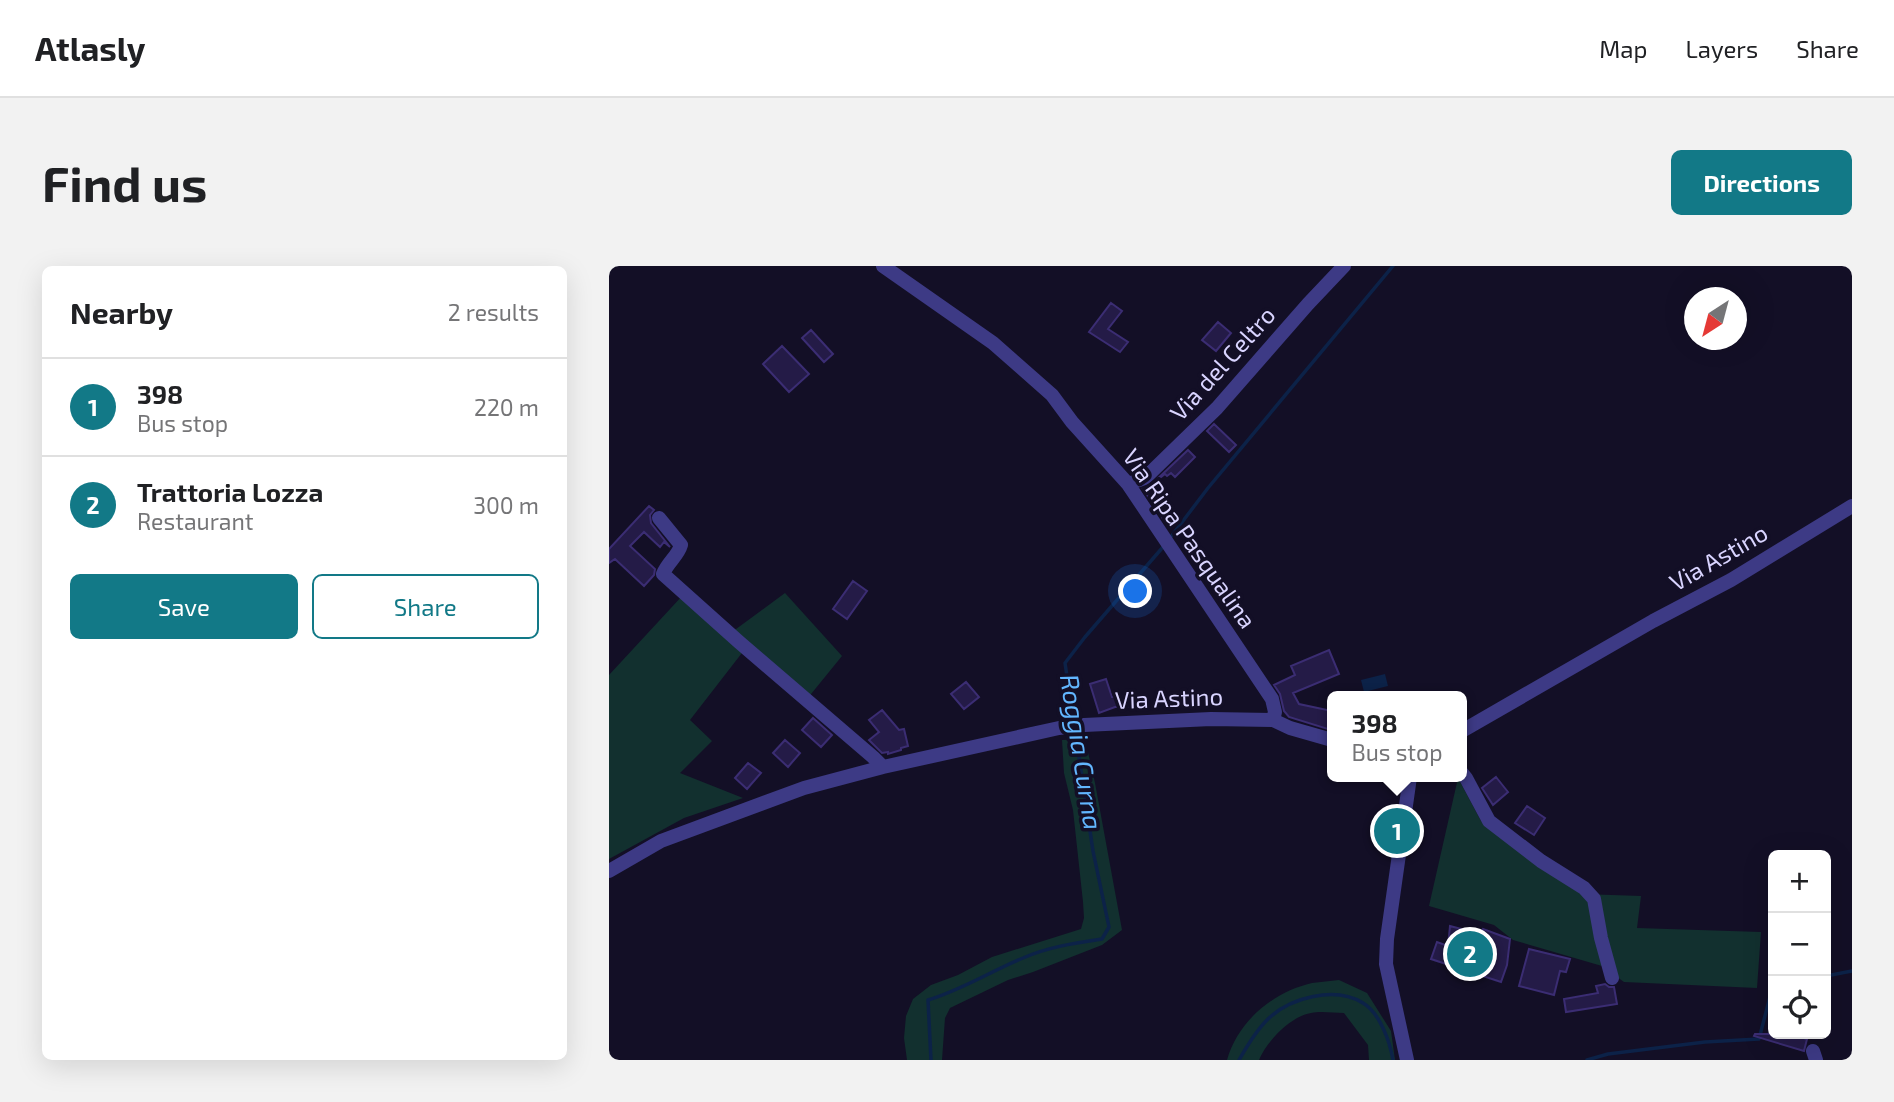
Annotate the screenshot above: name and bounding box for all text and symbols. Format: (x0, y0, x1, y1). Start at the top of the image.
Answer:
text: Atlasly (35, 28, 145, 68)
text: Map (1599, 34, 1647, 63)
text: Layers (1685, 34, 1758, 63)
text: Share (1796, 34, 1859, 63)
button: Directions (1671, 150, 1852, 215)
text: Find us (42, 153, 207, 212)
north arrow (1684, 287, 1747, 350)
text: Nearby (70, 294, 173, 330)
text: 2 results (448, 298, 539, 326)
street label: Via del Celtro (1163, 300, 1281, 426)
text: 398 (137, 378, 183, 409)
text: 1 (88, 393, 98, 421)
text: 220 m (474, 393, 539, 421)
text: Bus stop (137, 409, 228, 437)
street label: Via Ripa Pasqualina (1117, 443, 1263, 633)
text: Trattoria Lozza (137, 476, 323, 507)
text: 2 (86, 491, 100, 519)
text: 300 m (473, 491, 539, 519)
text: Restaurant (137, 507, 254, 535)
street label: Via Astino (1664, 517, 1772, 596)
button: Save (70, 574, 298, 639)
button: Share (312, 574, 539, 639)
your location (1118, 574, 1152, 608)
water label: Roggia Curna (1055, 672, 1110, 832)
street label: Via Astino (1114, 681, 1224, 714)
popup (1327, 691, 1467, 782)
text: 398 (1351, 707, 1398, 738)
text: Bus stop (1351, 738, 1443, 766)
pin: 1 (1374, 805, 1420, 857)
map controls (1768, 850, 1831, 1039)
button: + (1768, 850, 1831, 913)
button: − (1768, 913, 1831, 976)
pin: 2 (1447, 928, 1493, 980)
button: locate (1768, 976, 1831, 1039)

